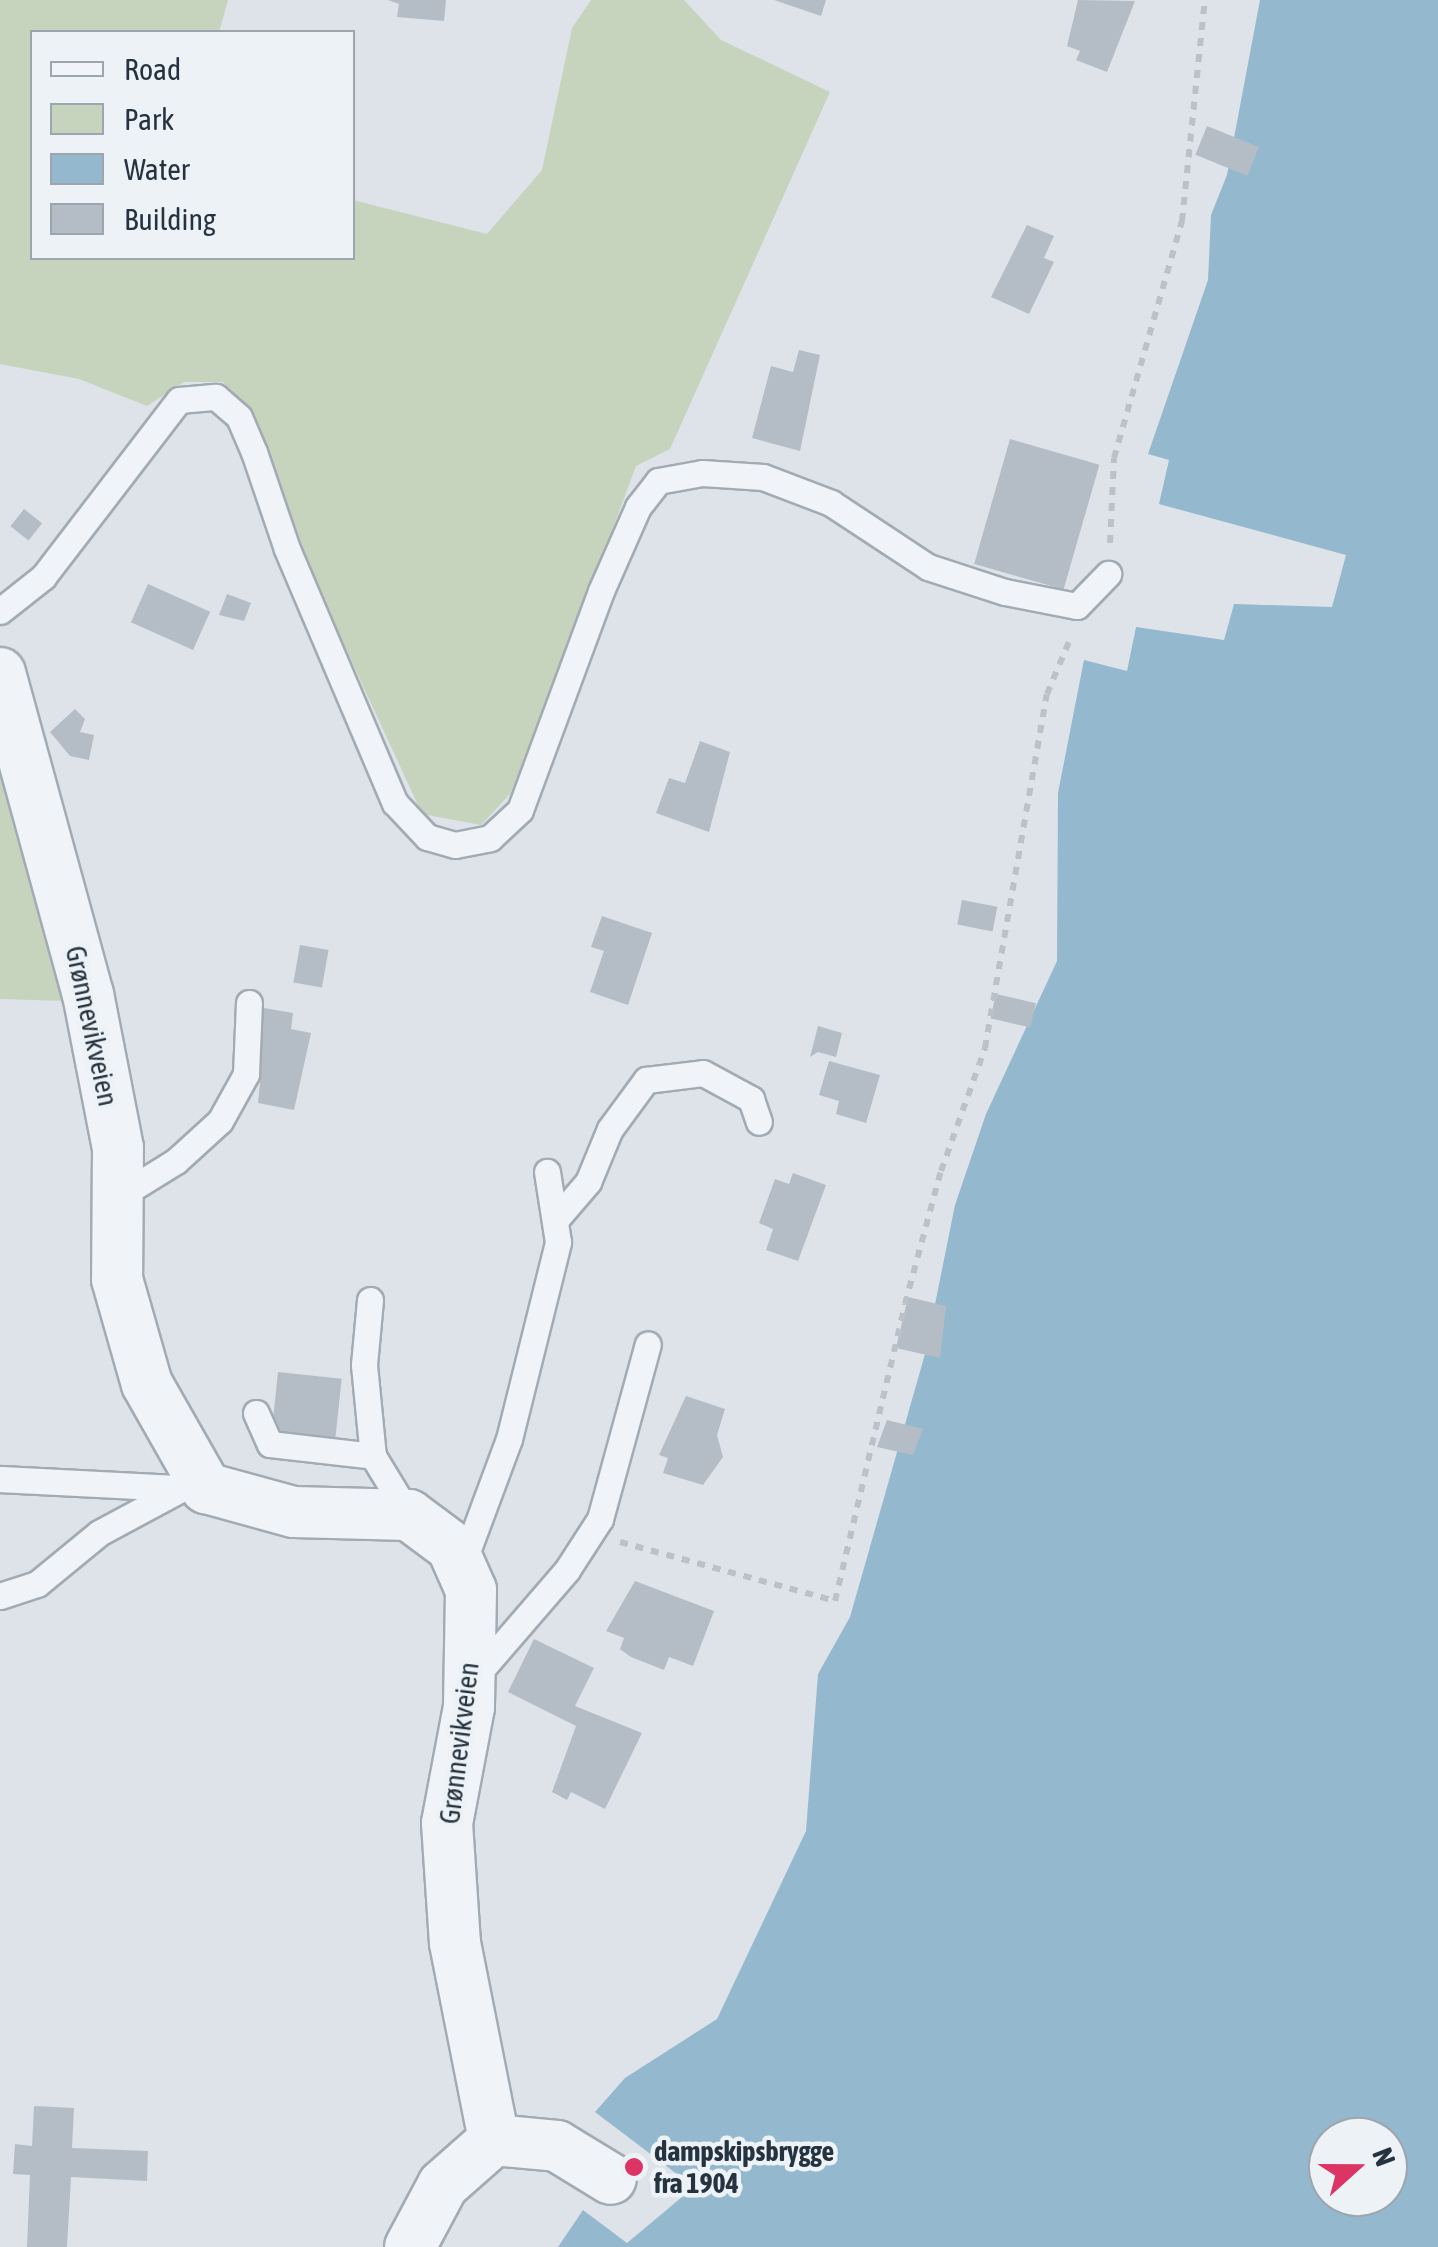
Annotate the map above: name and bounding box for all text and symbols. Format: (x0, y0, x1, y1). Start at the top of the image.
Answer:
legend (30, 30, 355, 260)
text: Road (124, 52, 181, 86)
text: Park (124, 102, 174, 136)
text: Water (124, 152, 190, 186)
text: Building (124, 202, 216, 236)
street label: Grønnevikveien (59, 943, 125, 1109)
street label: Grønnevikveien (432, 1660, 486, 1826)
north arrow (1308, 2117, 1408, 2217)
place label: dampskipsbrygge fra 1904 (654, 2134, 834, 2200)
text: N (1366, 2144, 1402, 2170)
marker: dampskipsbrygge fra 1904 (623, 2156, 645, 2178)

